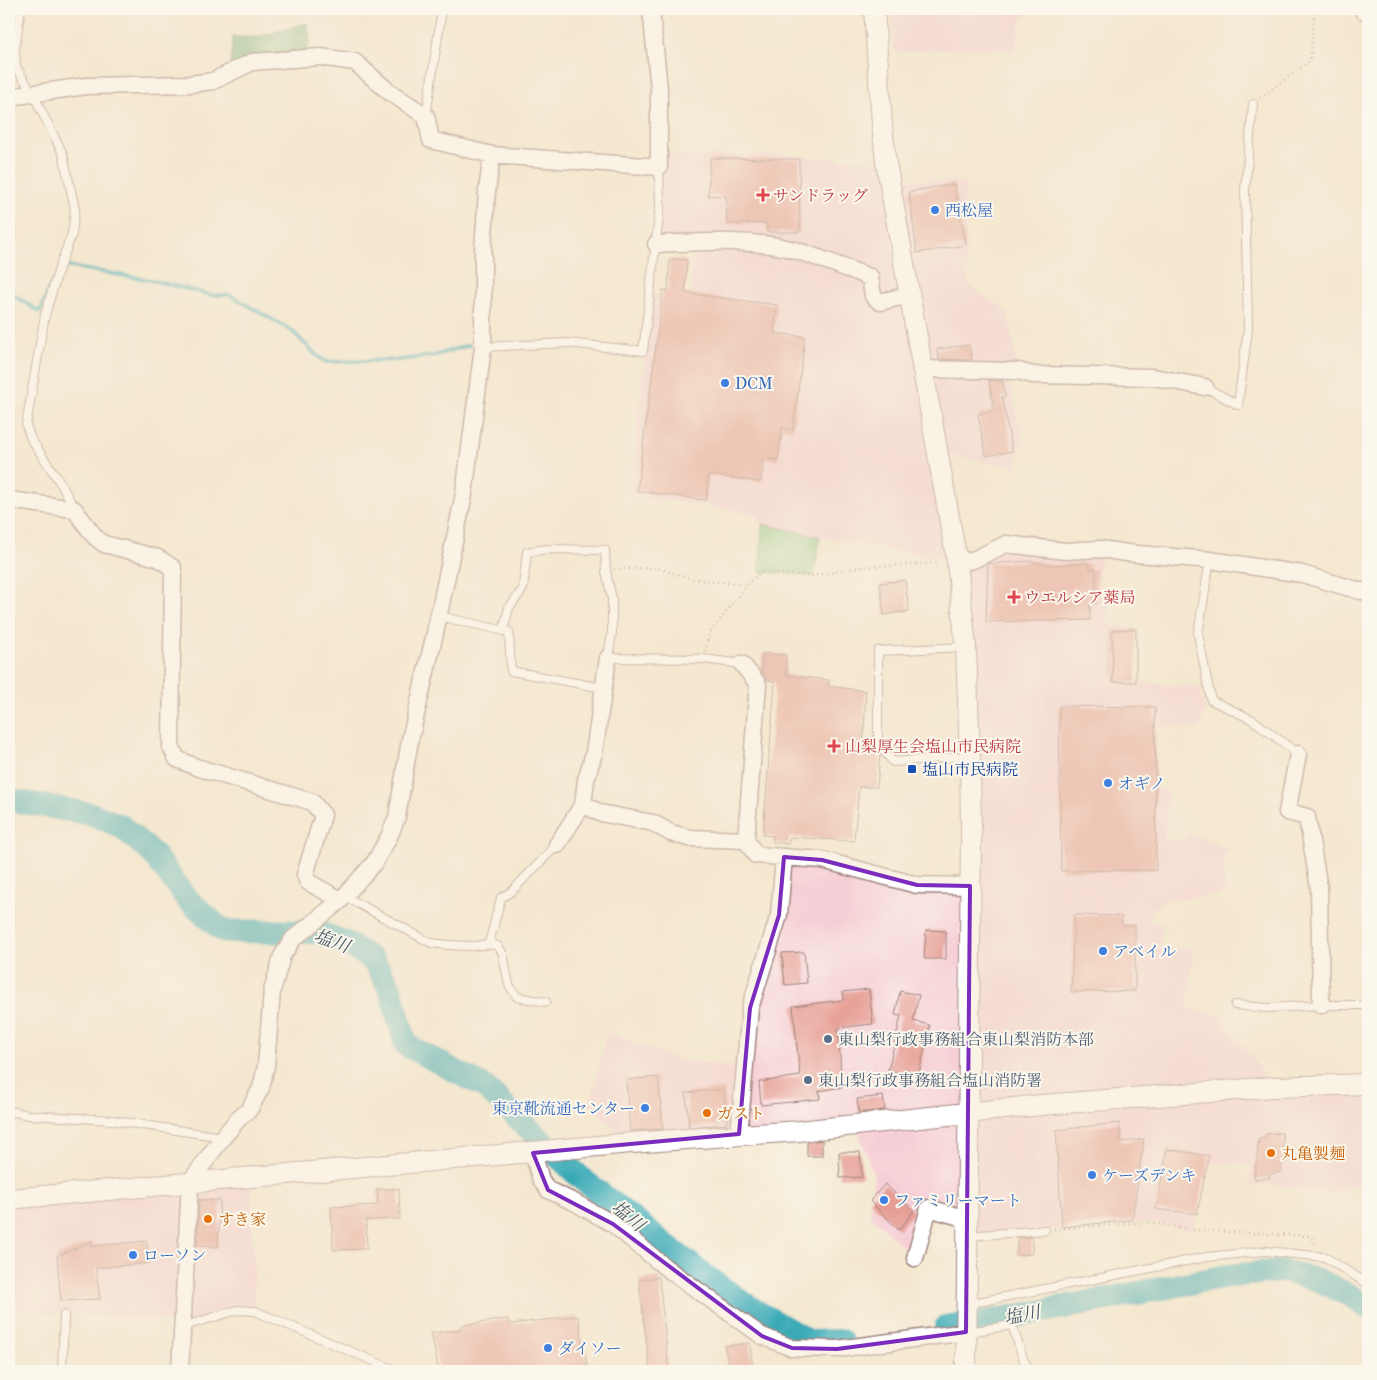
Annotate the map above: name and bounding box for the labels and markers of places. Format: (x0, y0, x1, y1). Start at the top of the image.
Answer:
place label: サンドラッグ (773, 186, 868, 205)
marker: サンドラッグ (757, 189, 769, 201)
place label: 西松屋 (945, 201, 993, 220)
marker: 西松屋 (929, 204, 941, 216)
place label: DCM (735, 374, 773, 393)
marker: DCM (719, 377, 731, 389)
place label: ウエルシア薬局 (1024, 588, 1136, 607)
marker: ウエルシア薬局 (1008, 591, 1020, 603)
place label: 山梨厚生会塩山市民病院 (845, 737, 1021, 756)
marker: 山梨厚生会塩山市民病院 (827, 739, 841, 753)
place label: 塩山市民病院 (922, 760, 1018, 779)
marker: 塩山市民病院 (906, 763, 918, 775)
place label: オギノ (1118, 774, 1166, 793)
marker: オギノ (1102, 777, 1114, 789)
place label: アベイル (1113, 942, 1176, 961)
marker: アベイル (1097, 945, 1109, 957)
place label: 東山梨行政事務組合東山梨消防本部 (838, 1030, 1094, 1049)
marker: 東山梨行政事務組合東山梨消防本部 (822, 1033, 834, 1045)
place label: 東山梨行政事務組合塩山消防署 (818, 1071, 1042, 1090)
marker: 東山梨行政事務組合塩山消防署 (802, 1074, 814, 1086)
place label: 東京靴流通センター (492, 1099, 635, 1118)
marker: 東京靴流通センター (639, 1102, 651, 1114)
place label: ガスト (717, 1104, 765, 1123)
marker: ガスト (701, 1107, 713, 1119)
place label: 丸亀製麺 (1281, 1144, 1345, 1163)
marker: 丸亀製麺 (1265, 1147, 1277, 1159)
place label: ケーズデンキ (1102, 1166, 1197, 1185)
marker: ケーズデンキ (1086, 1169, 1098, 1181)
place label: ファミリーマート (894, 1191, 1022, 1210)
marker: ファミリーマート (878, 1194, 890, 1206)
place label: すき家 (218, 1210, 266, 1229)
marker: すき家 (202, 1213, 214, 1225)
place label: ローソン (143, 1246, 206, 1265)
marker: ローソン (127, 1249, 139, 1261)
place label: ダイソー (558, 1339, 622, 1358)
marker: ダイソー (542, 1342, 554, 1354)

